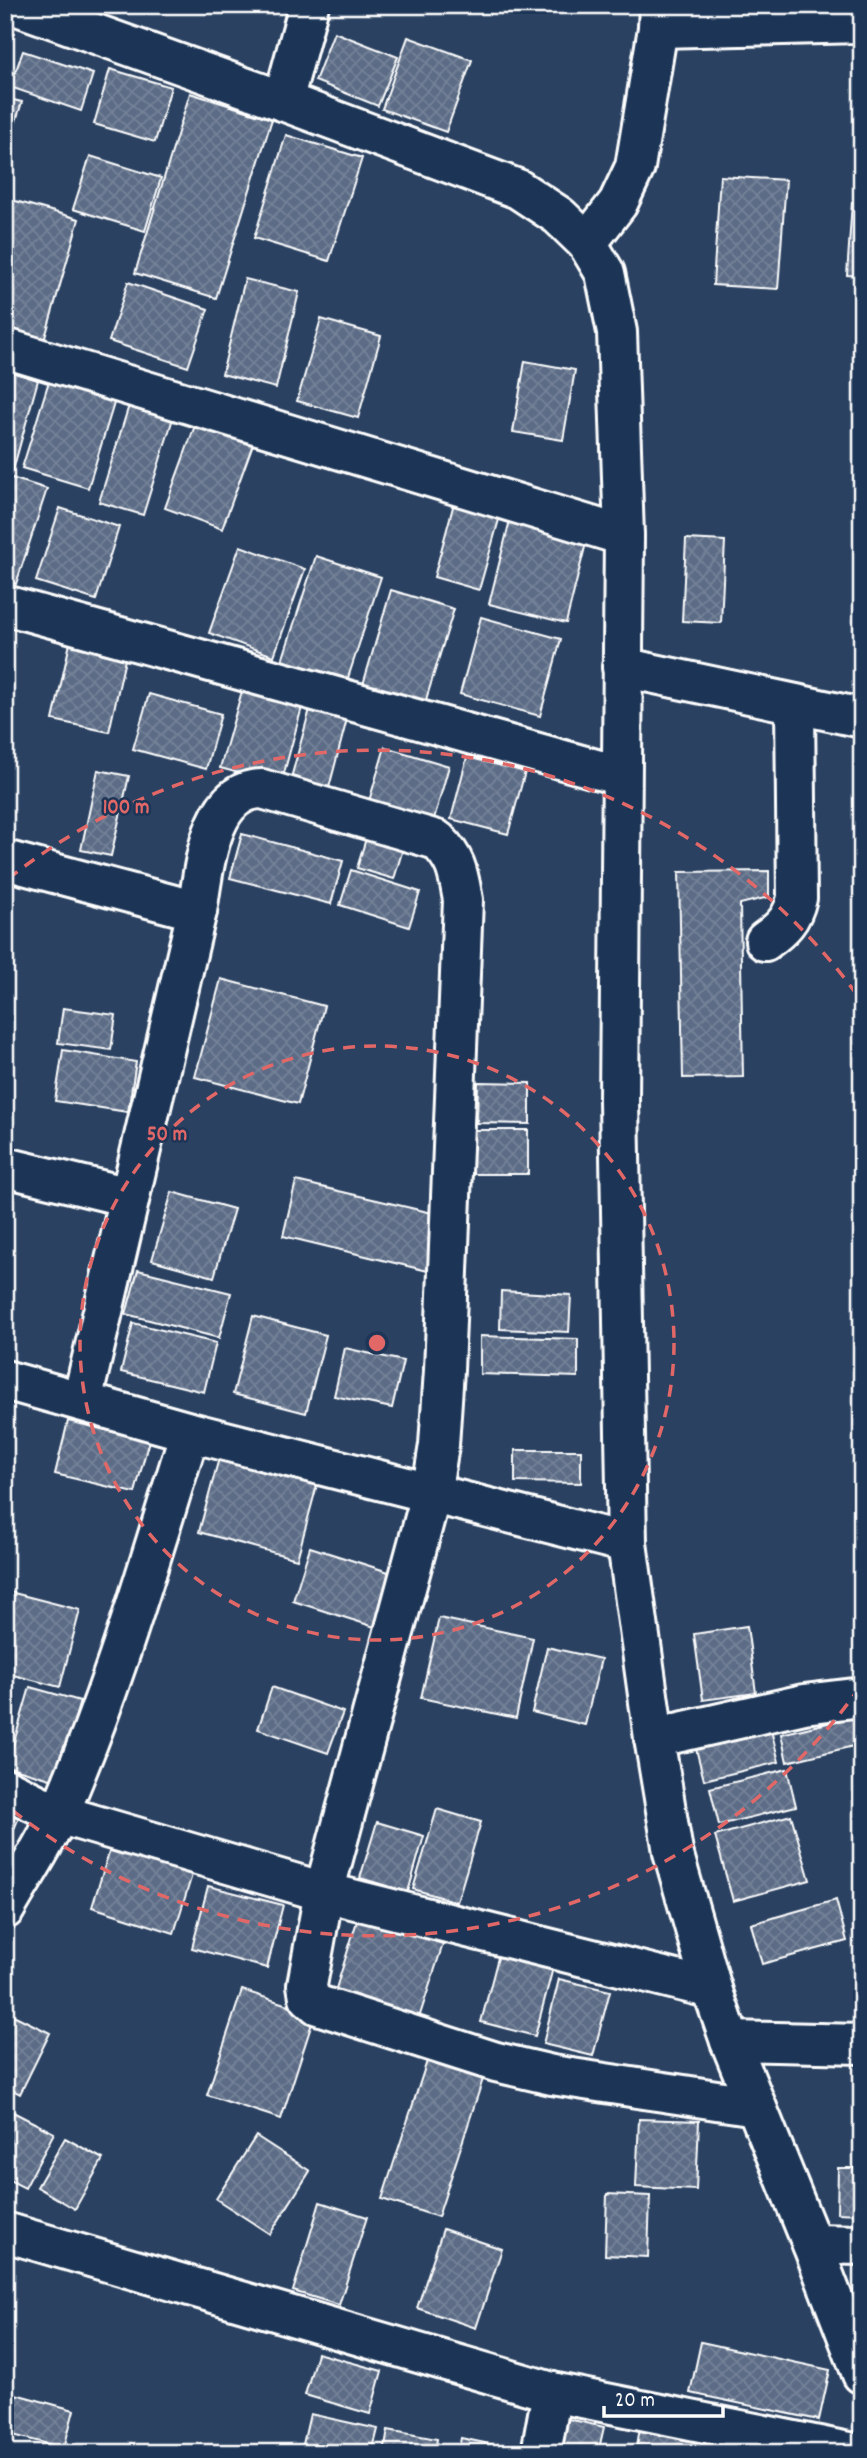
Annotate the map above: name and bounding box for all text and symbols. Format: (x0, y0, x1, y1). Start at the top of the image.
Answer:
text: 100 m (103, 794, 149, 824)
text: 50 m (147, 1121, 187, 1151)
centre of rings (365, 1331, 389, 1355)
scale bar (604, 2374, 724, 2418)
text: 20 m (615, 2387, 655, 2417)

